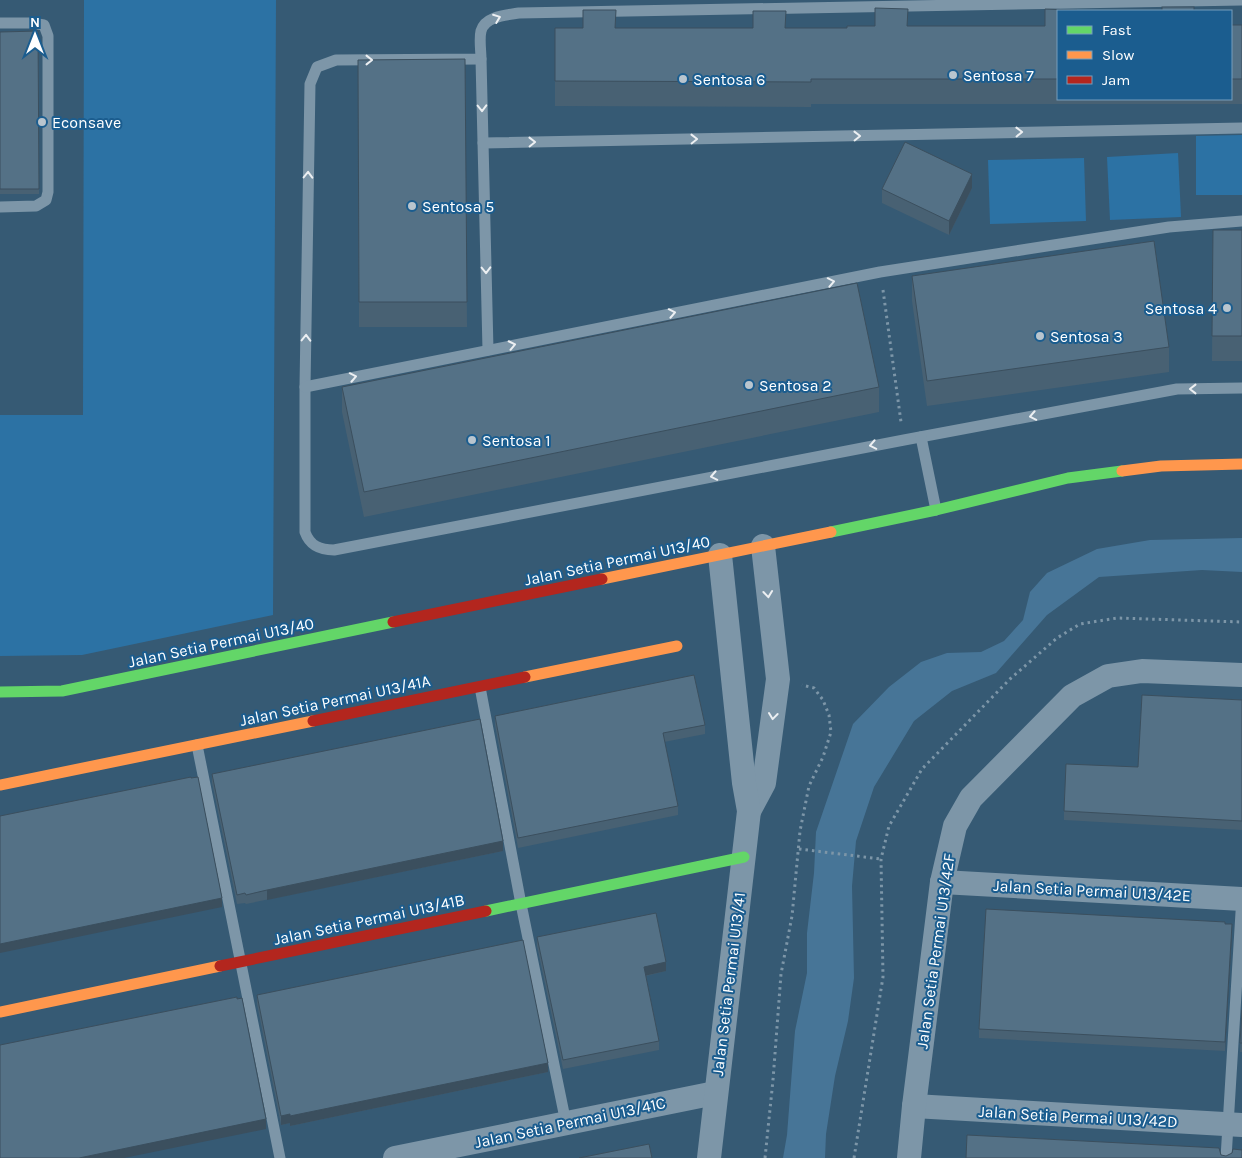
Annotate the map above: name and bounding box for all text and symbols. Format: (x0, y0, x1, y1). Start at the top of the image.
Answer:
north arrow (10, 10, 60, 60)
legend (1057, 10, 1232, 100)
text: N (30, 14, 40, 31)
one-way arrow (492, 14, 501, 24)
text: Fast (1102, 21, 1132, 39)
text: Slow (1102, 46, 1134, 64)
one-way arrow (365, 55, 373, 65)
place label: Sentosa 7 (963, 66, 1034, 85)
marker: Sentosa 7 (947, 69, 959, 81)
place label: Sentosa 6 (693, 70, 765, 89)
text: Jam (1102, 71, 1130, 89)
marker: Sentosa 6 (677, 73, 689, 85)
one-way arrow (477, 104, 487, 112)
place label: Econsave (52, 113, 121, 132)
marker: Econsave (36, 116, 48, 128)
one-way arrow (1015, 127, 1023, 138)
one-way arrow (853, 130, 861, 141)
one-way arrow (690, 134, 698, 144)
one-way arrow (528, 137, 536, 147)
one-way arrow (303, 171, 313, 179)
place label: Sentosa 5 (422, 197, 494, 216)
marker: Sentosa 5 (406, 200, 418, 212)
one-way arrow (481, 266, 491, 274)
one-way arrow (826, 277, 835, 287)
place label: Sentosa 4 (1145, 299, 1217, 318)
marker: Sentosa 4 (1221, 302, 1233, 314)
one-way arrow (667, 309, 676, 319)
place label: Sentosa 3 (1050, 327, 1123, 346)
marker: Sentosa 3 (1034, 330, 1046, 342)
one-way arrow (301, 334, 311, 342)
one-way arrow (508, 341, 517, 351)
one-way arrow (348, 373, 357, 383)
place label: Sentosa 2 (759, 376, 832, 395)
marker: Sentosa 2 (743, 379, 755, 391)
one-way arrow (1189, 384, 1197, 394)
one-way arrow (1029, 410, 1038, 420)
place label: Sentosa 1 (482, 431, 551, 450)
marker: Sentosa 1 (466, 434, 478, 446)
one-way arrow (869, 440, 878, 450)
one-way arrow (710, 471, 718, 481)
street label: Jalan Setia Permai U13/40 (523, 532, 712, 589)
one-way arrow (762, 590, 773, 598)
street label: Jalan Setia Permai U13/40 (127, 614, 316, 671)
street label: Jalan Setia Permai U13/41A (238, 671, 432, 730)
one-way arrow (768, 713, 779, 721)
street label: Jalan Setia Permai U13/42F (912, 852, 959, 1050)
street label: Jalan Setia Permai U13/42E (993, 876, 1191, 905)
street label: Jalan Setia Permai U13/41B (272, 890, 466, 949)
street label: Jalan Setia Permai U13/41 (708, 891, 749, 1077)
street label: Jalan Setia Permai U13/41C (473, 1093, 667, 1152)
street label: Jalan Setia Permai U13/42D (978, 1102, 1178, 1131)

